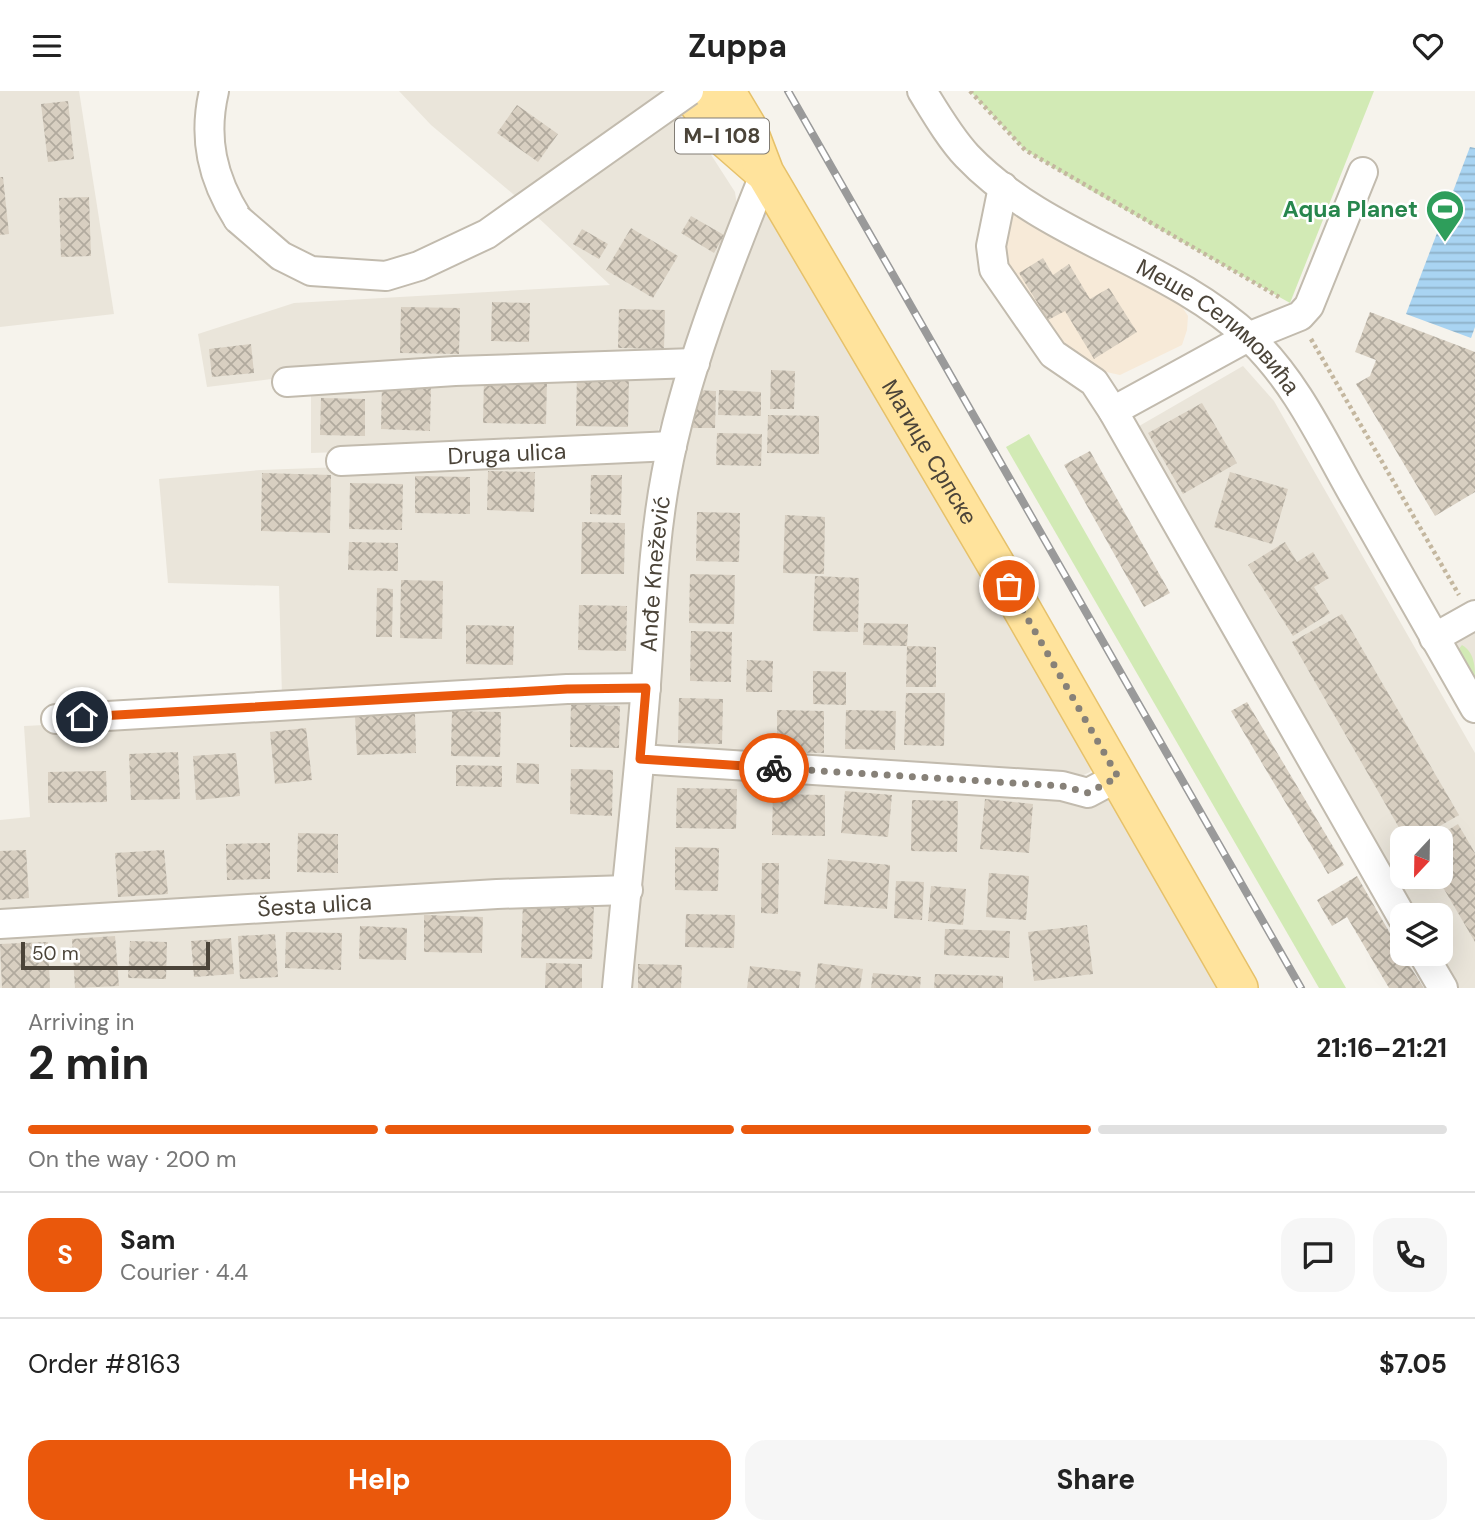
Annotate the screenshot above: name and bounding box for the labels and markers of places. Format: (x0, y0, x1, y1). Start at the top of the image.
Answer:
sports icon: Aqua Planet (1424, 188, 1466, 243)
place label: Aqua Planet (1283, 194, 1418, 224)
pin (979, 556, 1039, 616)
pin (52, 687, 112, 747)

